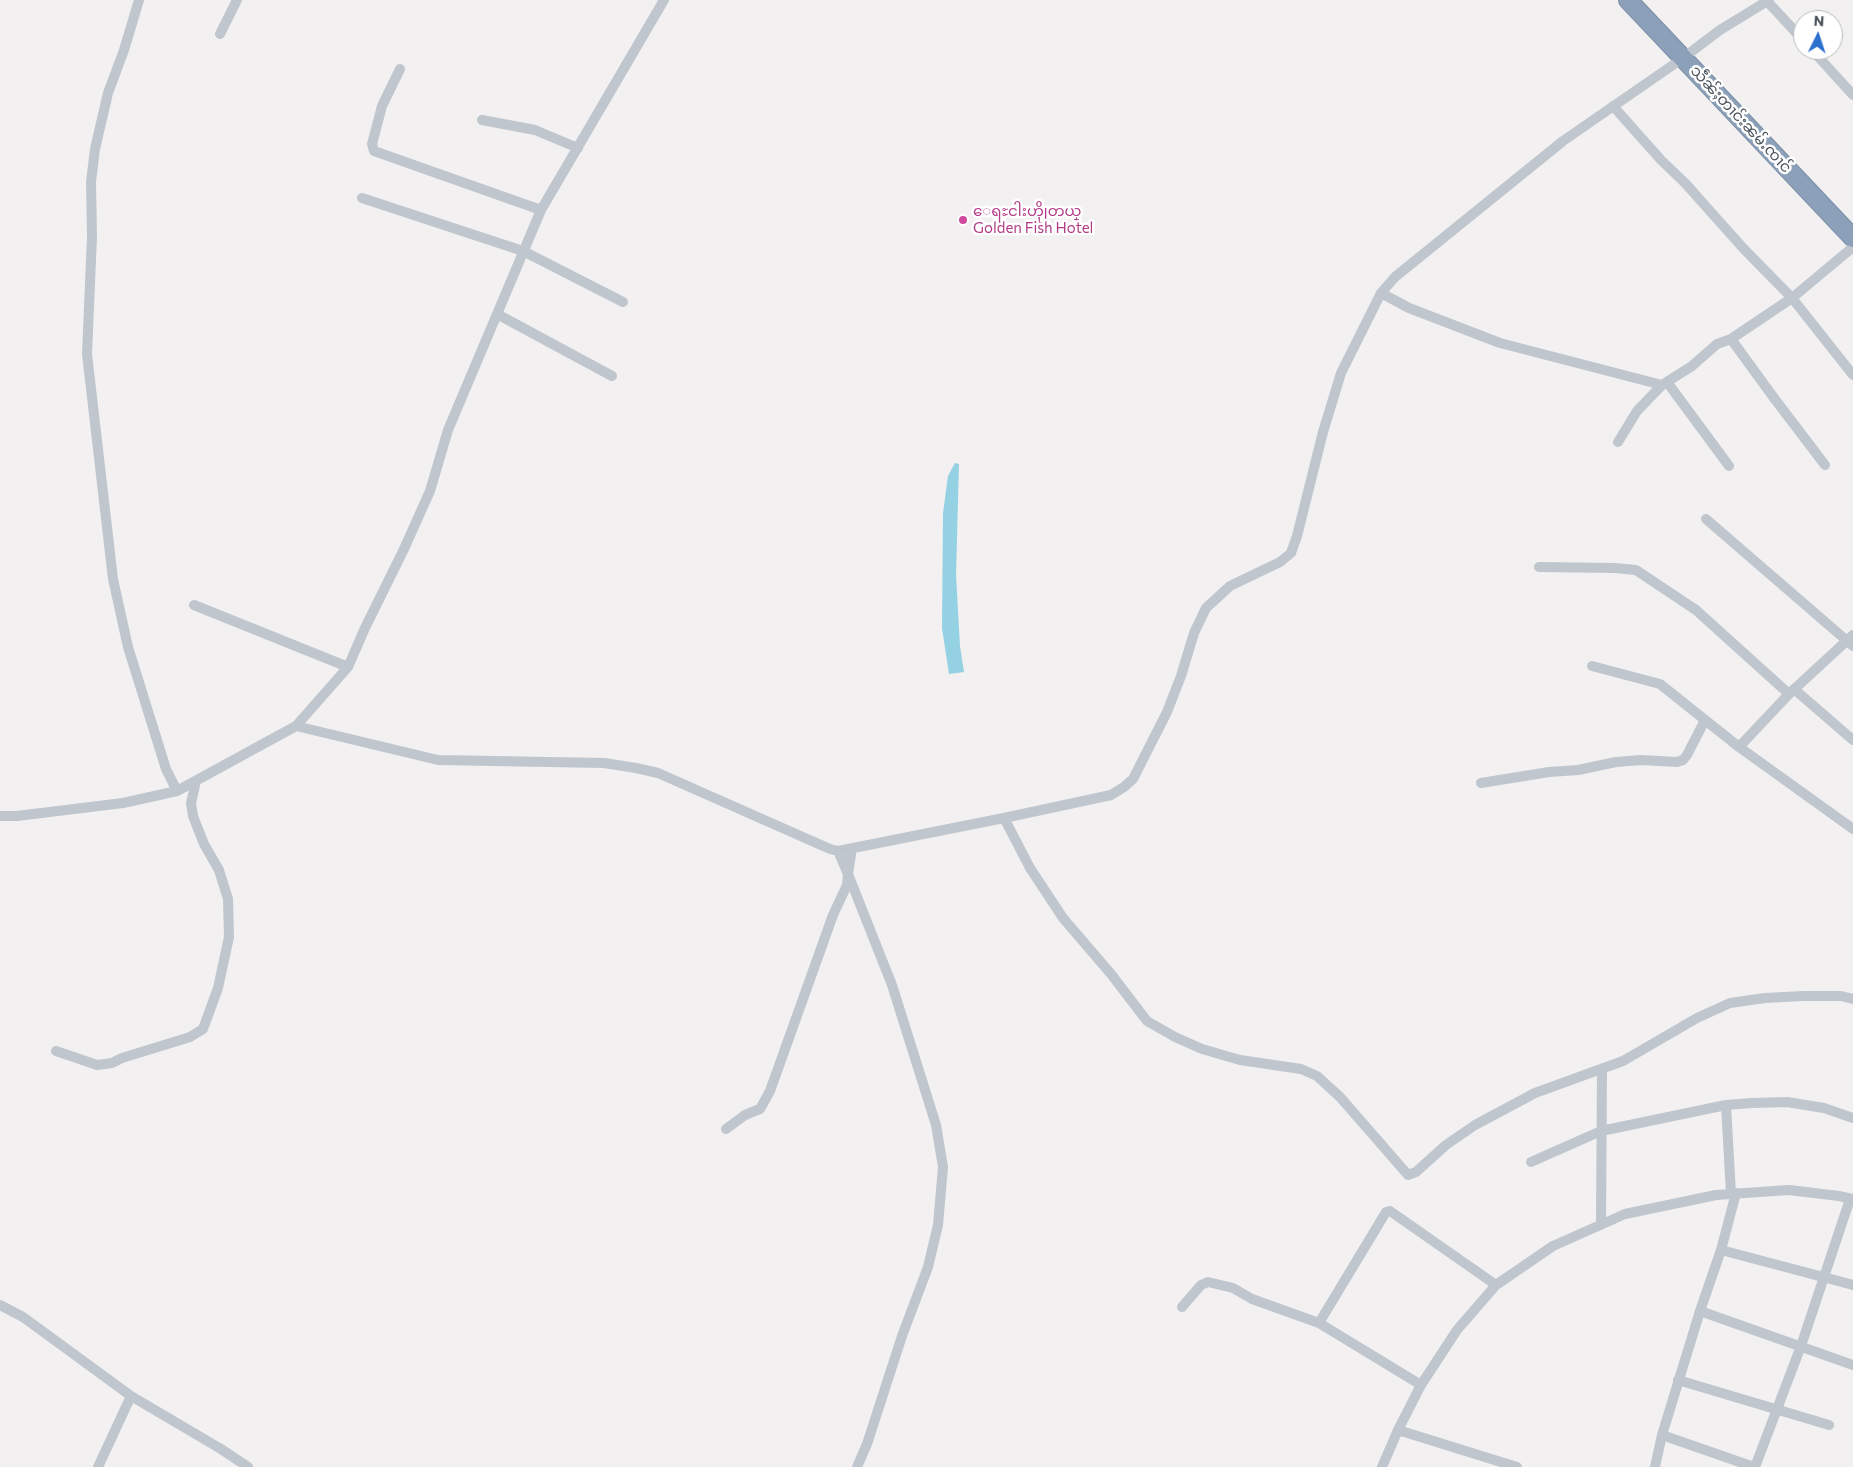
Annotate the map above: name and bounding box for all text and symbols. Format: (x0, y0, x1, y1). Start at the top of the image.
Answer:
north arrow (1793, 10, 1843, 60)
text: N (1813, 12, 1825, 29)
street label: သဵၼ်ႈတၢင်းၼမ်ႉၸၢင် (1687, 62, 1795, 176)
place label: ေရႊငါးဟိုုတယ္ Golden Fish Hotel (973, 202, 1093, 237)
marker: ေရႊငါးဟိုုတယ္ Golden Fish Hotel (957, 214, 969, 226)

